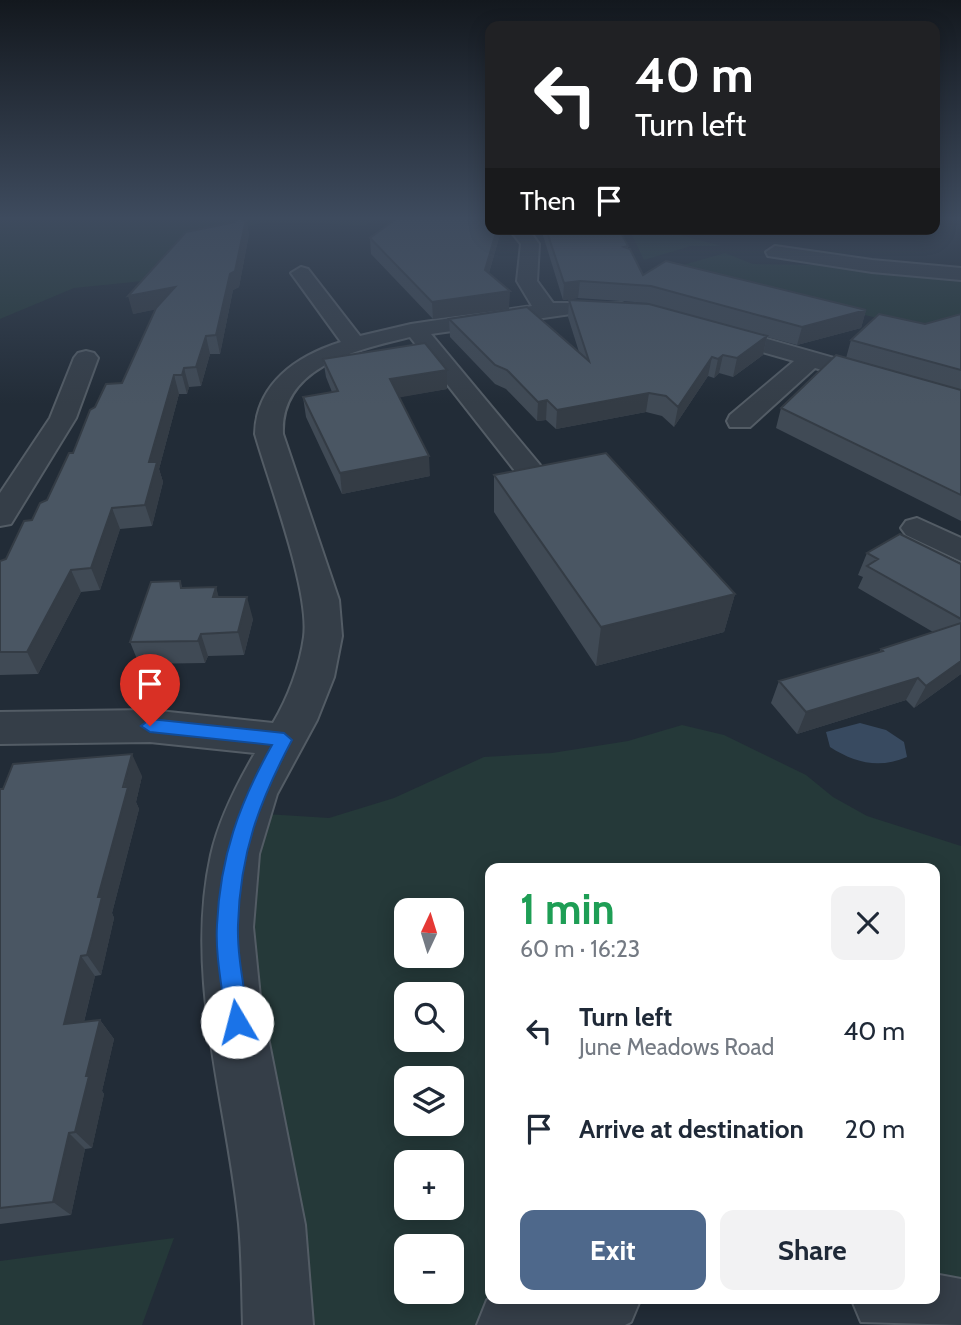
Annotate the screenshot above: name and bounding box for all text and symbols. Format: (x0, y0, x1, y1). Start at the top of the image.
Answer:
text: 40 m (635, 45, 754, 104)
icon: left (520, 49, 611, 140)
text: Turn left (635, 105, 746, 144)
icon: arrive (590, 182, 628, 220)
text: Then (520, 185, 576, 217)
pin (120, 654, 180, 726)
icon: arrive (131, 665, 169, 703)
text: 1 min (520, 883, 615, 935)
button: close (831, 886, 905, 960)
north arrow (394, 898, 464, 968)
map controls (394, 898, 464, 1304)
text: 60 m · 16:23 (520, 935, 640, 963)
button: search (394, 982, 464, 1052)
position arrow (200, 985, 274, 1059)
text: Turn left (579, 1001, 672, 1033)
icon: left (520, 1012, 558, 1050)
text: 40 m (843, 1015, 905, 1047)
text: June Meadows Road (579, 1033, 774, 1061)
button: layers (394, 1066, 464, 1136)
icon: arrive (520, 1110, 558, 1148)
text: Arrive at destination (579, 1113, 804, 1145)
text: 20 m (845, 1113, 905, 1145)
button: + (394, 1150, 464, 1220)
button: Exit (520, 1210, 706, 1290)
button: Share (720, 1210, 905, 1290)
button: − (394, 1234, 464, 1304)

